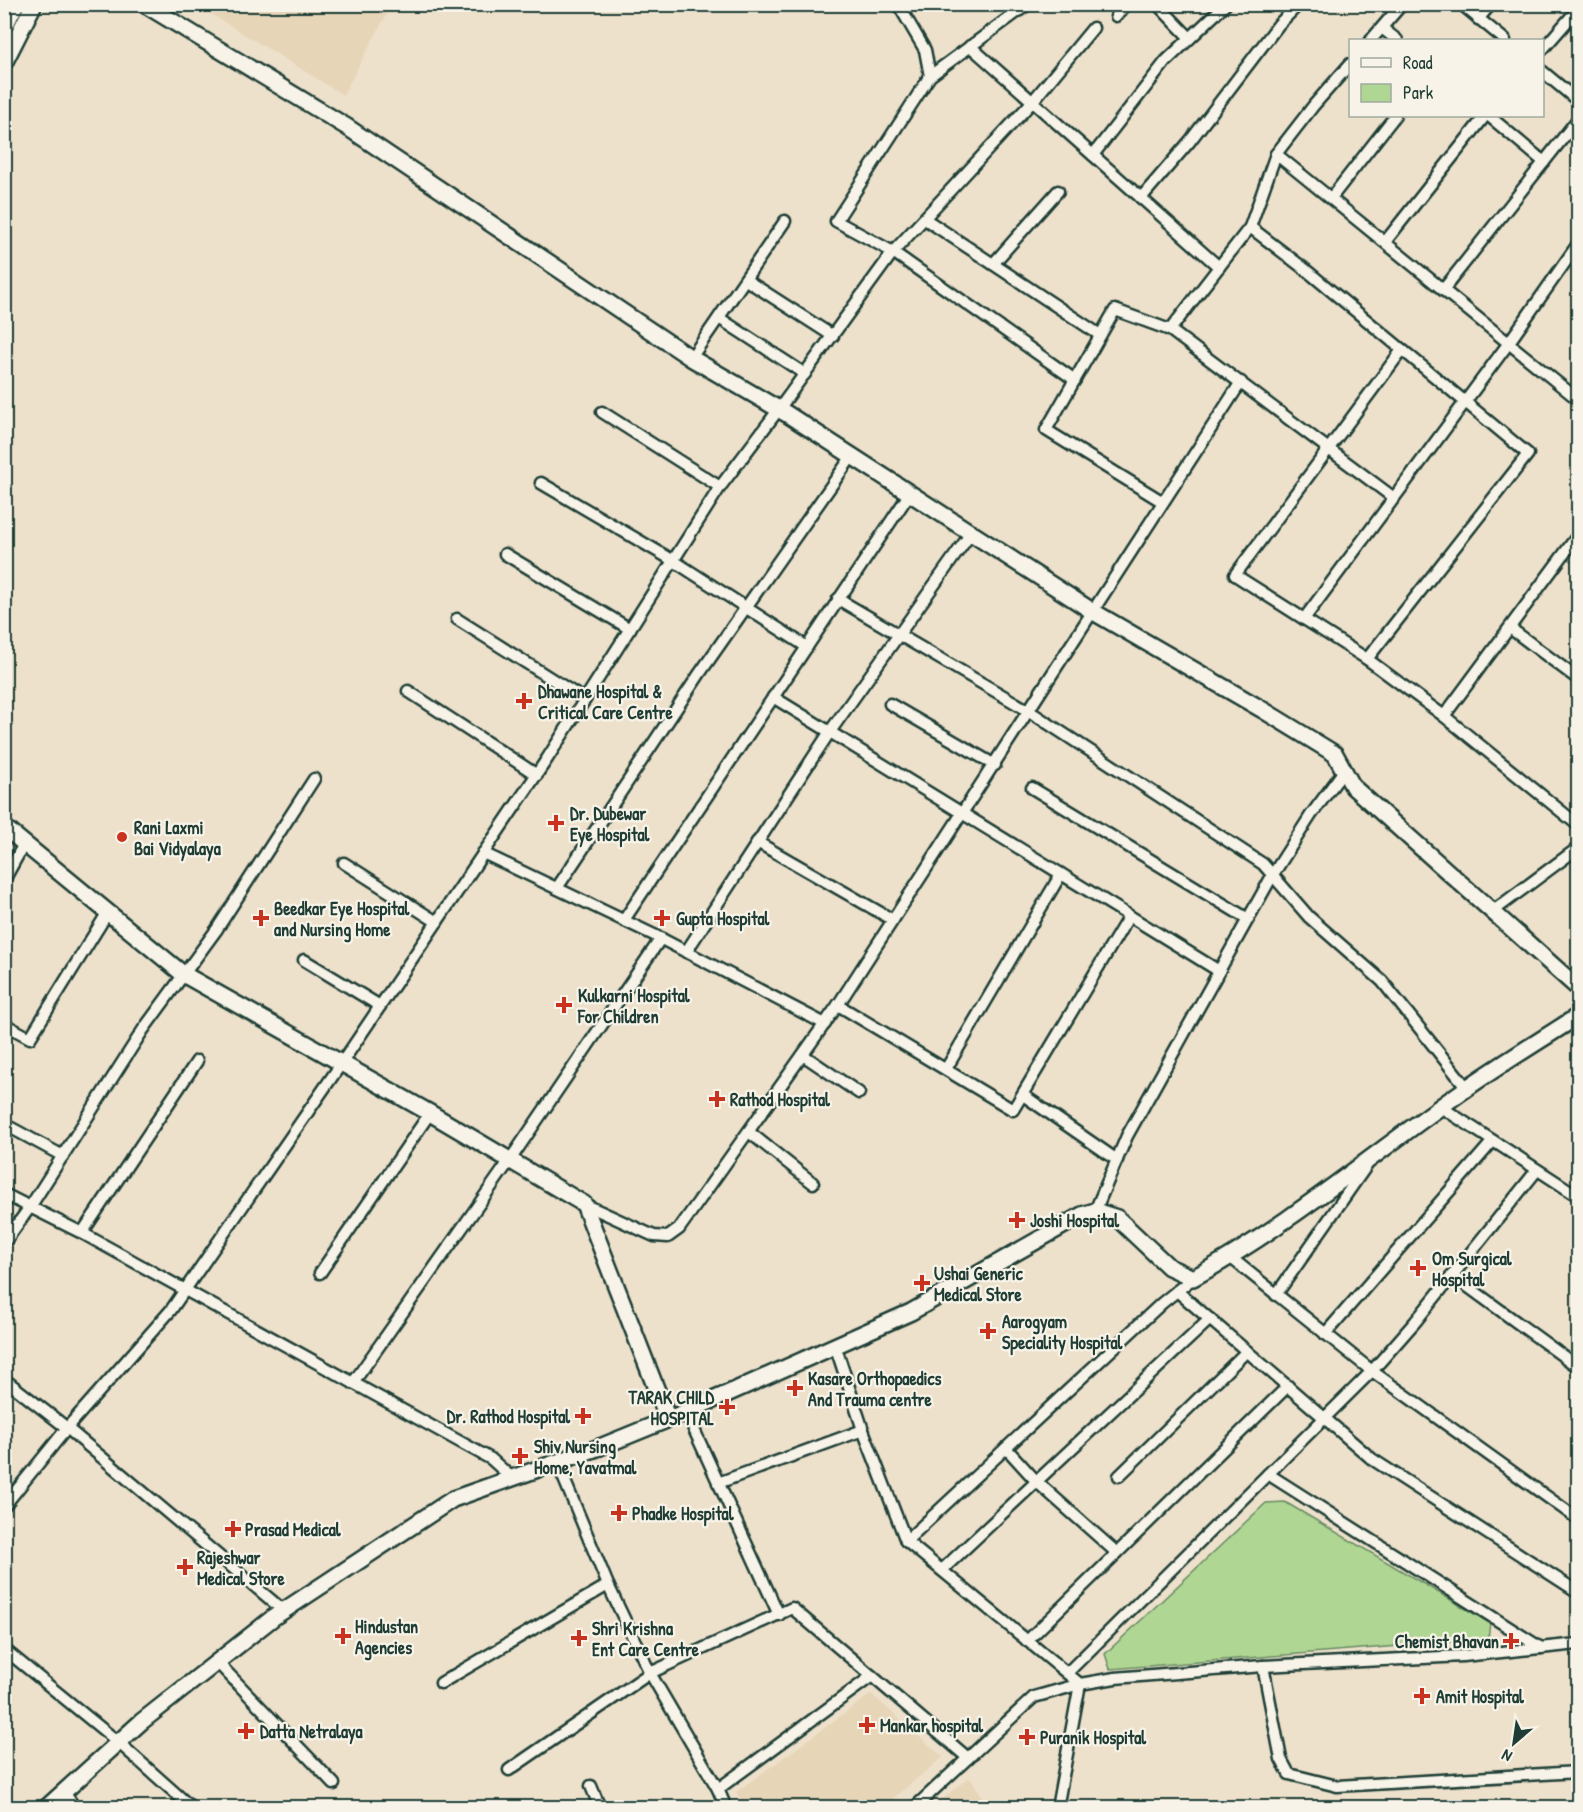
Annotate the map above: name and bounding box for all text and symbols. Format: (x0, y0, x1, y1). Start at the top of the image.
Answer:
legend (1349, 39, 1544, 117)
text: Road (1403, 50, 1433, 75)
text: Park (1403, 80, 1434, 105)
place label: Dhawane Hospital & Critical Care Centre (538, 679, 673, 725)
marker: Dhawane Hospital & Critical Care Centre (515, 692, 533, 710)
place label: Dr. Dubewar Eye Hospital (570, 801, 650, 848)
marker: Dr. Dubewar Eye Hospital (547, 814, 565, 832)
place label: Rani Laxmi Bai Vidyalaya (134, 815, 222, 862)
marker: Rani Laxmi Bai Vidyalaya (115, 830, 129, 844)
place label: Beedkar Eye Hospital and Nursing Home (274, 896, 411, 943)
place label: Gupta Hospital (676, 906, 771, 932)
marker: Beedkar Eye Hospital and Nursing Home (252, 909, 270, 927)
marker: Gupta Hospital (653, 909, 671, 927)
place label: Kulkarni Hospital For Children (577, 983, 691, 1029)
marker: Kulkarni Hospital For Children (555, 996, 573, 1014)
place label: Rathod Hospital (730, 1087, 831, 1113)
marker: Rathod Hospital (708, 1090, 726, 1108)
place label: Joshi Hospital (1030, 1208, 1120, 1234)
marker: Joshi Hospital (1008, 1211, 1026, 1229)
place label: Om Surgical Hospital (1432, 1246, 1513, 1293)
marker: Om Surgical Hospital (1409, 1259, 1427, 1277)
place label: Ushai Generic Medical Store (934, 1261, 1024, 1307)
marker: Ushai Generic Medical Store (915, 1276, 929, 1290)
place label: Aarogyam Speciality Hospital (1002, 1309, 1124, 1356)
marker: Aarogyam Speciality Hospital (979, 1322, 997, 1340)
place label: Kasare Orthopaedics And Trauma centre (808, 1366, 942, 1412)
marker: Kasare Orthopaedics And Trauma centre (786, 1379, 804, 1397)
place label: TARAK CHILD HOSPITAL (628, 1385, 714, 1431)
marker: TARAK CHILD HOSPITAL (718, 1398, 736, 1416)
place label: Dr. Rathod Hospital (447, 1404, 571, 1430)
marker: Dr. Rathod Hospital (574, 1407, 592, 1425)
place label: Shiv Nursing Home, Yavatmal (534, 1434, 638, 1480)
marker: Shiv Nursing Home, Yavatmal (511, 1447, 529, 1465)
place label: Phadke Hospital (632, 1501, 735, 1527)
marker: Phadke Hospital (610, 1504, 628, 1522)
place label: Prasad Medical (245, 1517, 342, 1542)
marker: Prasad Medical (226, 1522, 240, 1536)
place label: Rajeshwar Medical Store (197, 1545, 286, 1591)
marker: Rajeshwar Medical Store (178, 1560, 192, 1574)
place label: Hindustan Agencies (355, 1614, 418, 1661)
place label: Shri Krishna Ent Care Centre (592, 1616, 700, 1662)
marker: Hindustan Agencies (336, 1629, 350, 1643)
marker: Shri Krishna Ent Care Centre (570, 1629, 588, 1647)
place label: Chemist Bhavan (1395, 1629, 1499, 1654)
marker: Chemist Bhavan (1504, 1634, 1518, 1648)
place label: Amit Hospital (1436, 1684, 1525, 1710)
marker: Amit Hospital (1413, 1687, 1431, 1705)
place label: Mankar hospital (880, 1713, 984, 1739)
north arrow (1484, 1713, 1544, 1773)
marker: Mankar hospital (858, 1716, 876, 1734)
place label: Datta Netralaya (260, 1719, 364, 1745)
marker: Datta Netralaya (237, 1722, 255, 1740)
place label: Puranik Hospital (1040, 1725, 1147, 1751)
marker: Puranik Hospital (1018, 1728, 1036, 1746)
text: N (1497, 1744, 1516, 1768)

